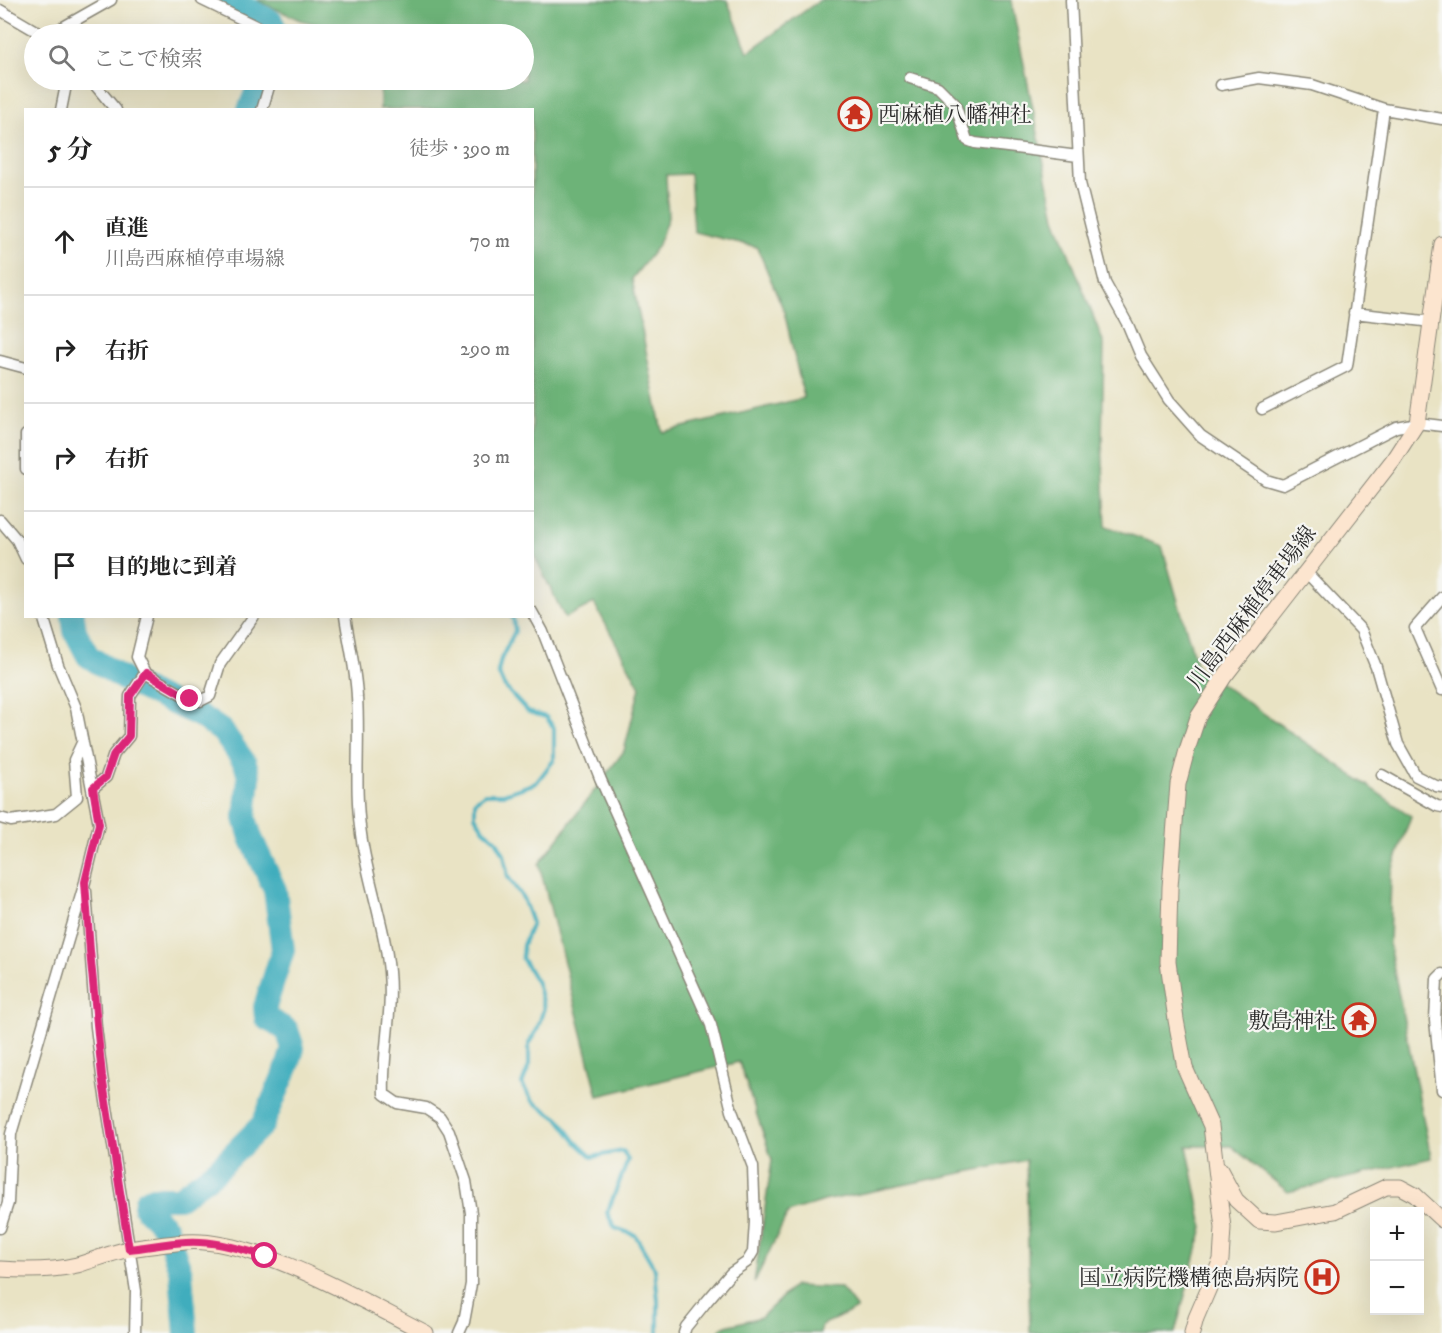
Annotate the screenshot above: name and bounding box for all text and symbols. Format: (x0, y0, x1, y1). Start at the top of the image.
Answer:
search box (24, 24, 534, 90)
icon: search (45, 41, 78, 74)
text: ここで検索 (93, 46, 203, 73)
temple icon: 西麻植八幡神社 (837, 96, 873, 132)
place label: 西麻植八幡神社 (878, 102, 1032, 129)
text: 5 分 (48, 134, 93, 167)
text: 徒歩 · 390 m (409, 137, 510, 162)
text: 直進 (105, 215, 149, 242)
icon: ahead (48, 225, 81, 258)
text: 70 m (469, 229, 510, 254)
text: 川島西麻植停車場線 (105, 247, 285, 272)
icon: right (48, 333, 81, 366)
text: 290 m (460, 337, 510, 362)
text: 右折 (105, 338, 149, 365)
icon: right (48, 441, 81, 474)
text: 30 m (472, 445, 510, 470)
text: 右折 (105, 446, 149, 473)
street label: 川島西麻植停車場線 (1182, 521, 1323, 695)
icon: arrive (48, 549, 81, 582)
text: 目的地に到着 (105, 554, 237, 581)
route end (176, 685, 202, 711)
temple icon: 敷島神社 (1341, 1002, 1377, 1038)
place label: 敷島神社 (1248, 1008, 1336, 1035)
map controls (1370, 1207, 1424, 1315)
button: + (1370, 1207, 1424, 1261)
route start (251, 1242, 277, 1268)
hospital icon: 国立病院機構徳島病院 (1304, 1259, 1340, 1295)
button: − (1370, 1261, 1424, 1315)
place label: 国立病院機構徳島病院 (1079, 1265, 1299, 1292)

